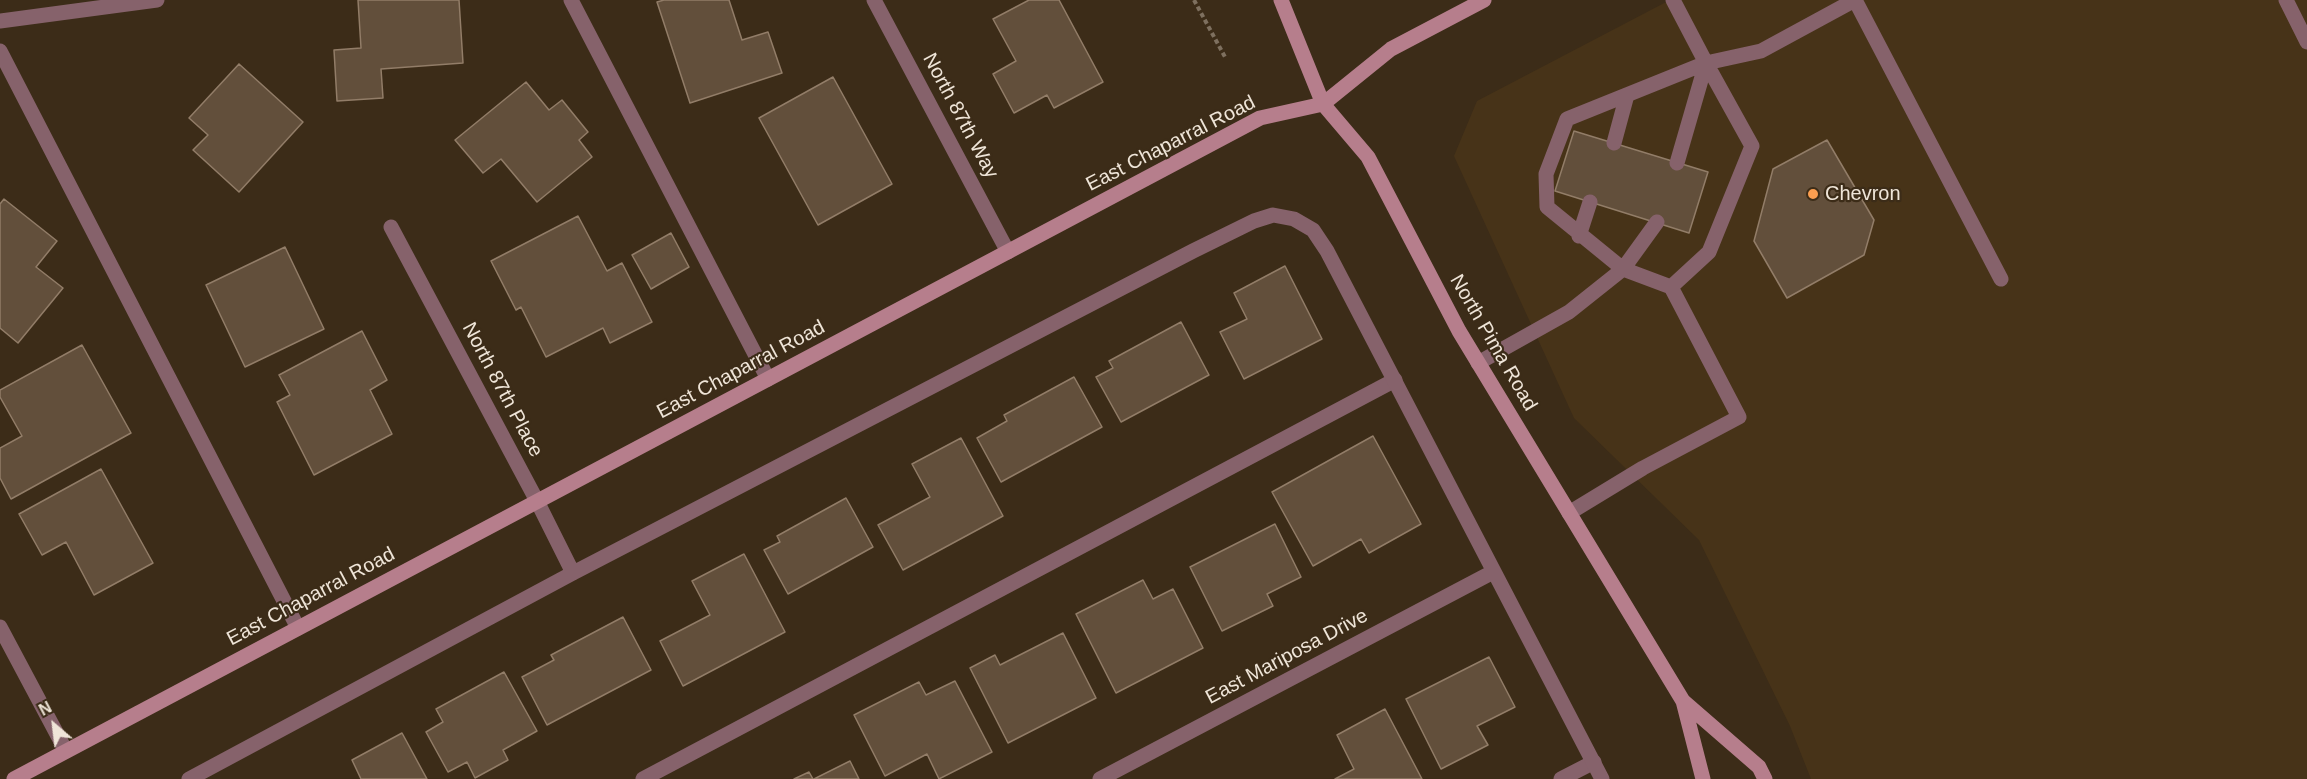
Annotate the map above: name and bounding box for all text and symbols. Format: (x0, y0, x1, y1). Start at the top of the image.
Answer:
street label: North 87th Way (917, 49, 1003, 183)
street label: East Chaparral Road (1082, 91, 1260, 197)
place label: Chevron (1825, 182, 1901, 206)
marker: Chevron (1806, 187, 1820, 201)
street label: North Pima Road (1444, 271, 1542, 415)
street label: East Chaparral Road (653, 316, 829, 424)
street label: North 87th Place (456, 319, 548, 461)
street label: East Chaparral Road (223, 543, 399, 651)
street label: East Mariposa Drive (1202, 604, 1372, 710)
north arrow (24, 695, 84, 755)
text: N (36, 698, 54, 719)

